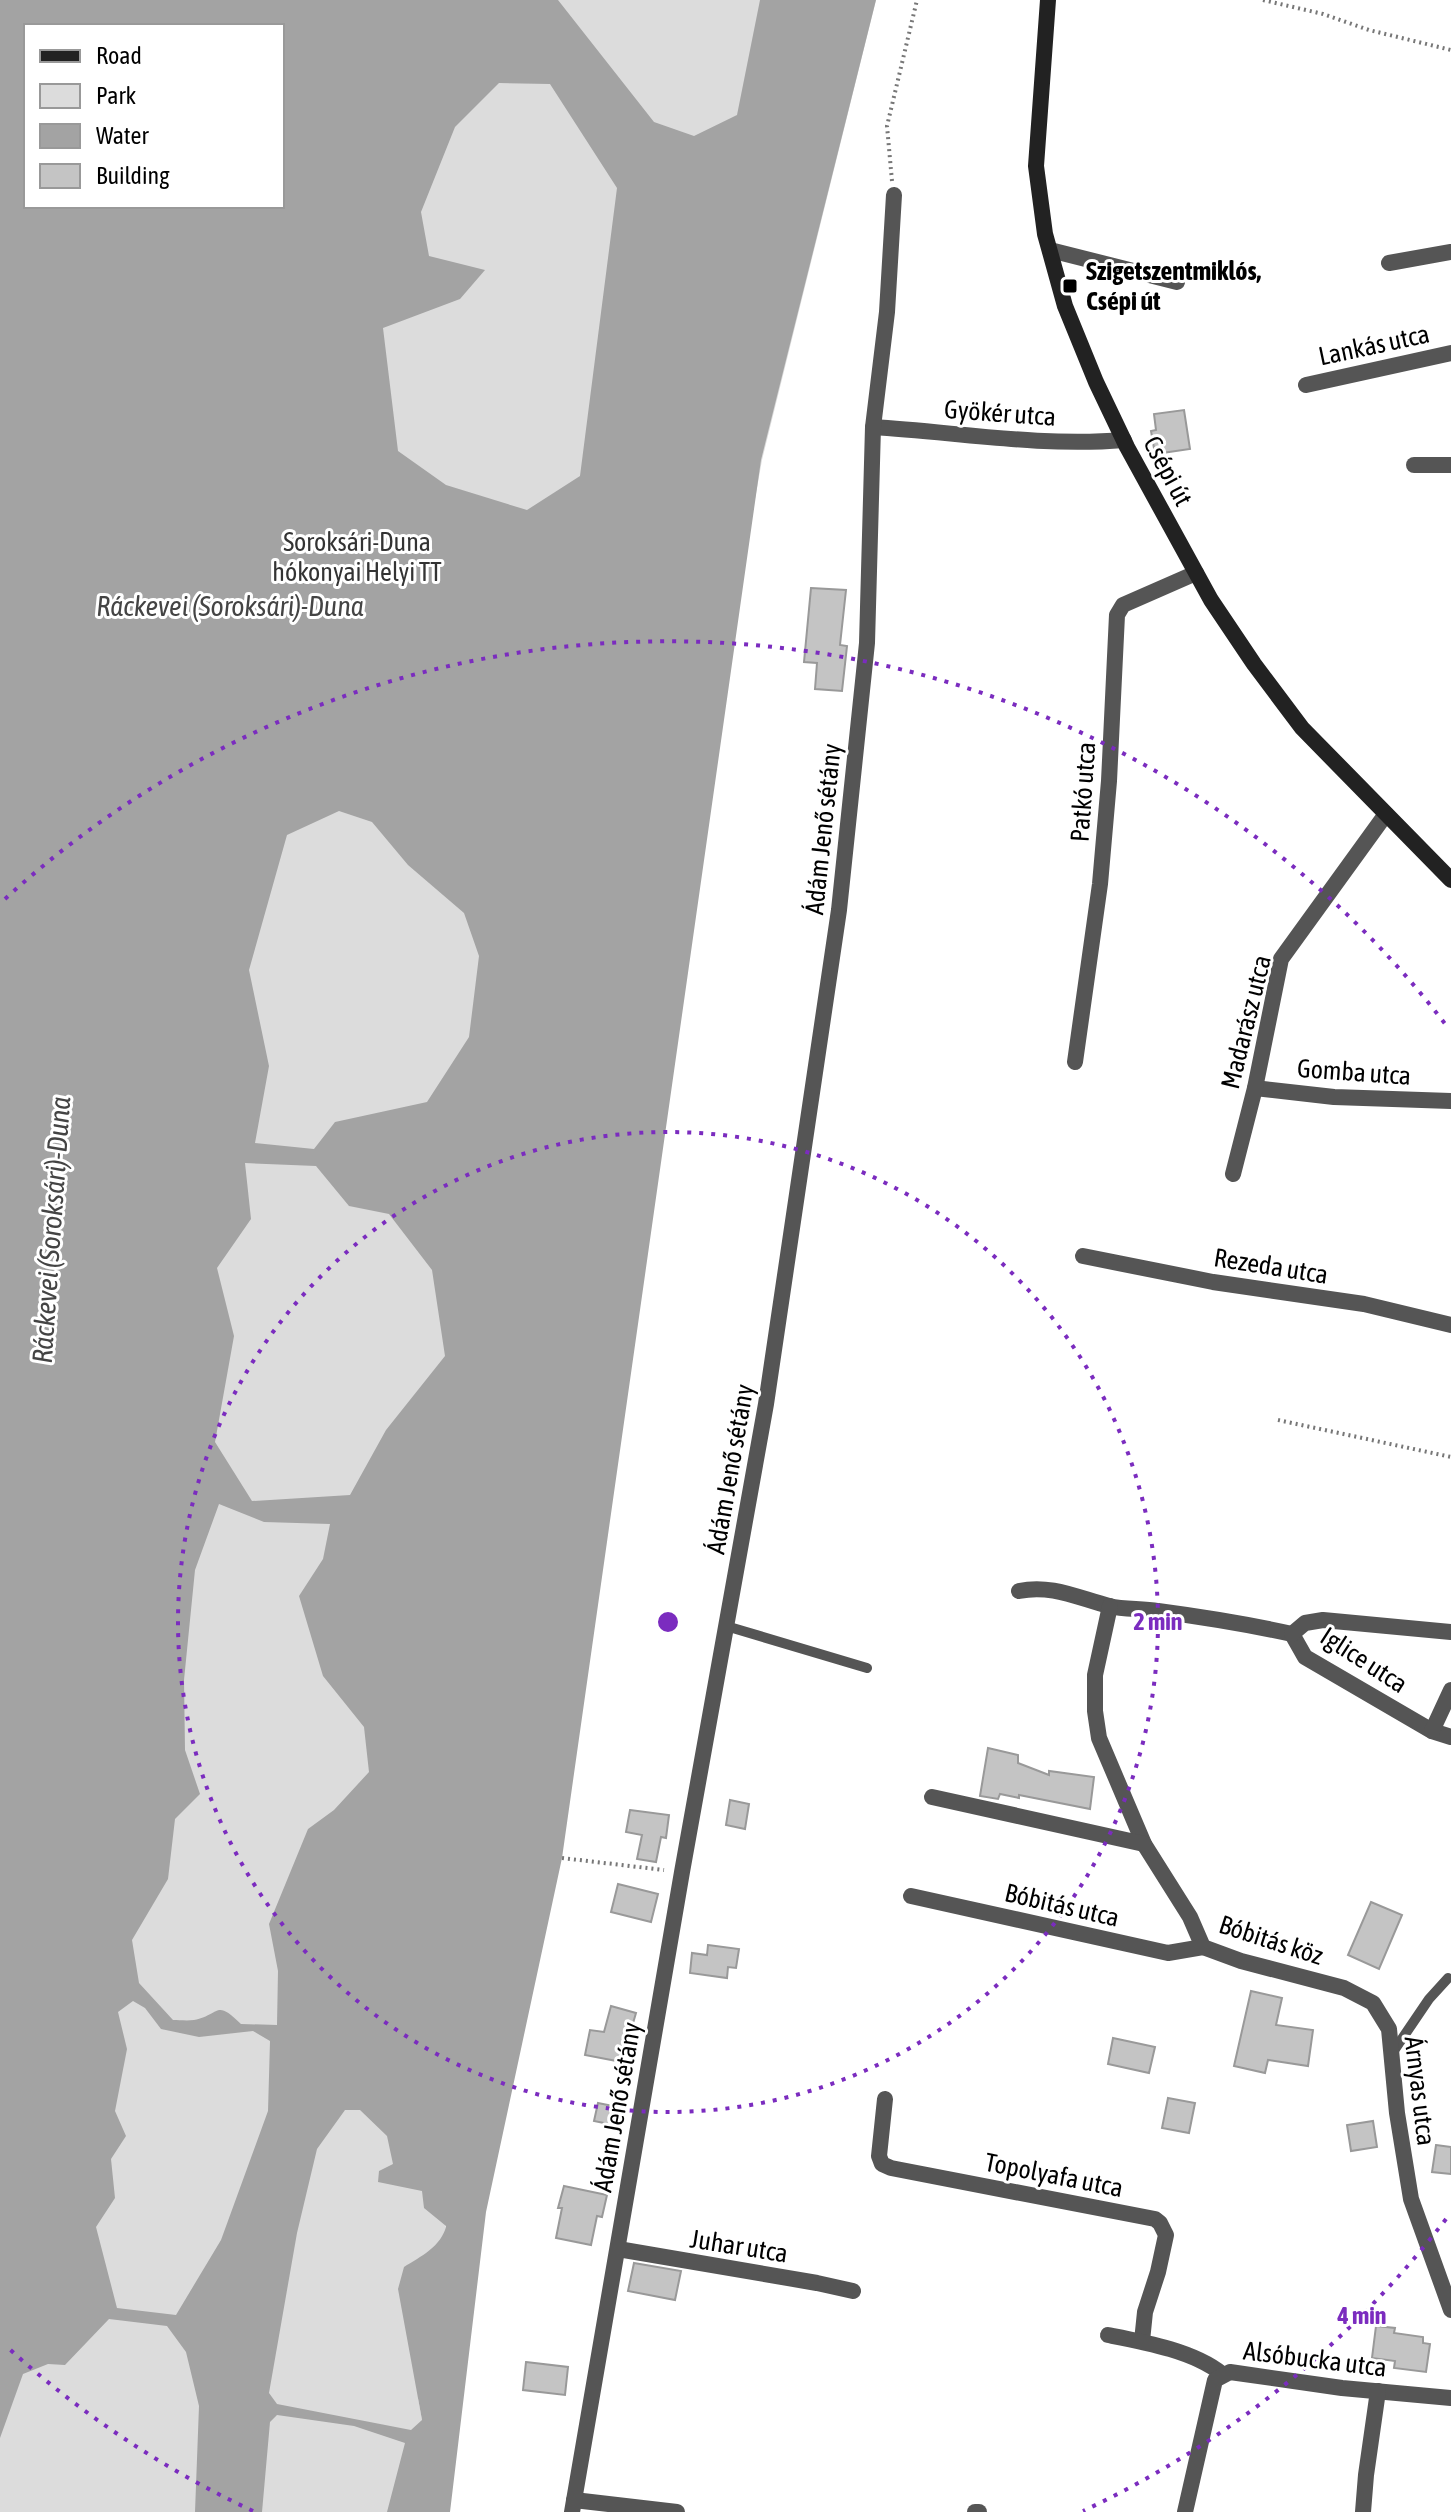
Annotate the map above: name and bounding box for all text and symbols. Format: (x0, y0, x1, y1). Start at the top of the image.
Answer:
legend (24, 24, 284, 208)
text: Road (96, 42, 142, 69)
text: Park (96, 82, 137, 109)
text: Water (96, 122, 149, 149)
text: Building (96, 162, 170, 189)
place label: Szigetszentmiklós, Csépi út (1086, 256, 1262, 316)
marker: Szigetszentmiklós, Csépi út (1061, 277, 1079, 295)
street label: Lankás utca (1316, 319, 1432, 371)
street label: Gyökér utca (943, 394, 1057, 432)
street label: Csépi út (1137, 431, 1199, 511)
park label: Soroksári-Duna hókonyai Helyi TT (272, 527, 442, 587)
water label: Ráckevei (Soroksári)-Duna (96, 590, 364, 622)
street label: Patkó utca (1065, 741, 1101, 843)
street label: Ádám Jenő sétány (799, 742, 847, 916)
street label: Madarász utca (1215, 952, 1277, 1092)
street label: Gomba utca (1296, 1053, 1412, 1091)
water label: Ráckevei (Soroksári)-Duna (26, 1095, 76, 1365)
street label: Rezeda utca (1212, 1242, 1330, 1290)
street label: Ádám Jenő sétány (700, 1382, 760, 1556)
centre of rings (654, 1608, 682, 1636)
text: 2 min (1133, 1608, 1183, 1635)
street label: Iglice utca (1315, 1621, 1413, 1699)
street label: Bóbitás utca (1002, 1877, 1122, 1933)
street label: Bóbitás köz (1215, 1909, 1327, 1971)
street label: Ádám Jenő sétány (587, 2020, 647, 2194)
street label: Árnyas utca (1398, 2035, 1442, 2147)
street label: Topolyafa utca (982, 2147, 1126, 2203)
street label: Juhar utca (688, 2223, 790, 2269)
text: 4 min (1336, 2302, 1387, 2329)
street label: Alsóbucka utca (1242, 2335, 1388, 2383)

